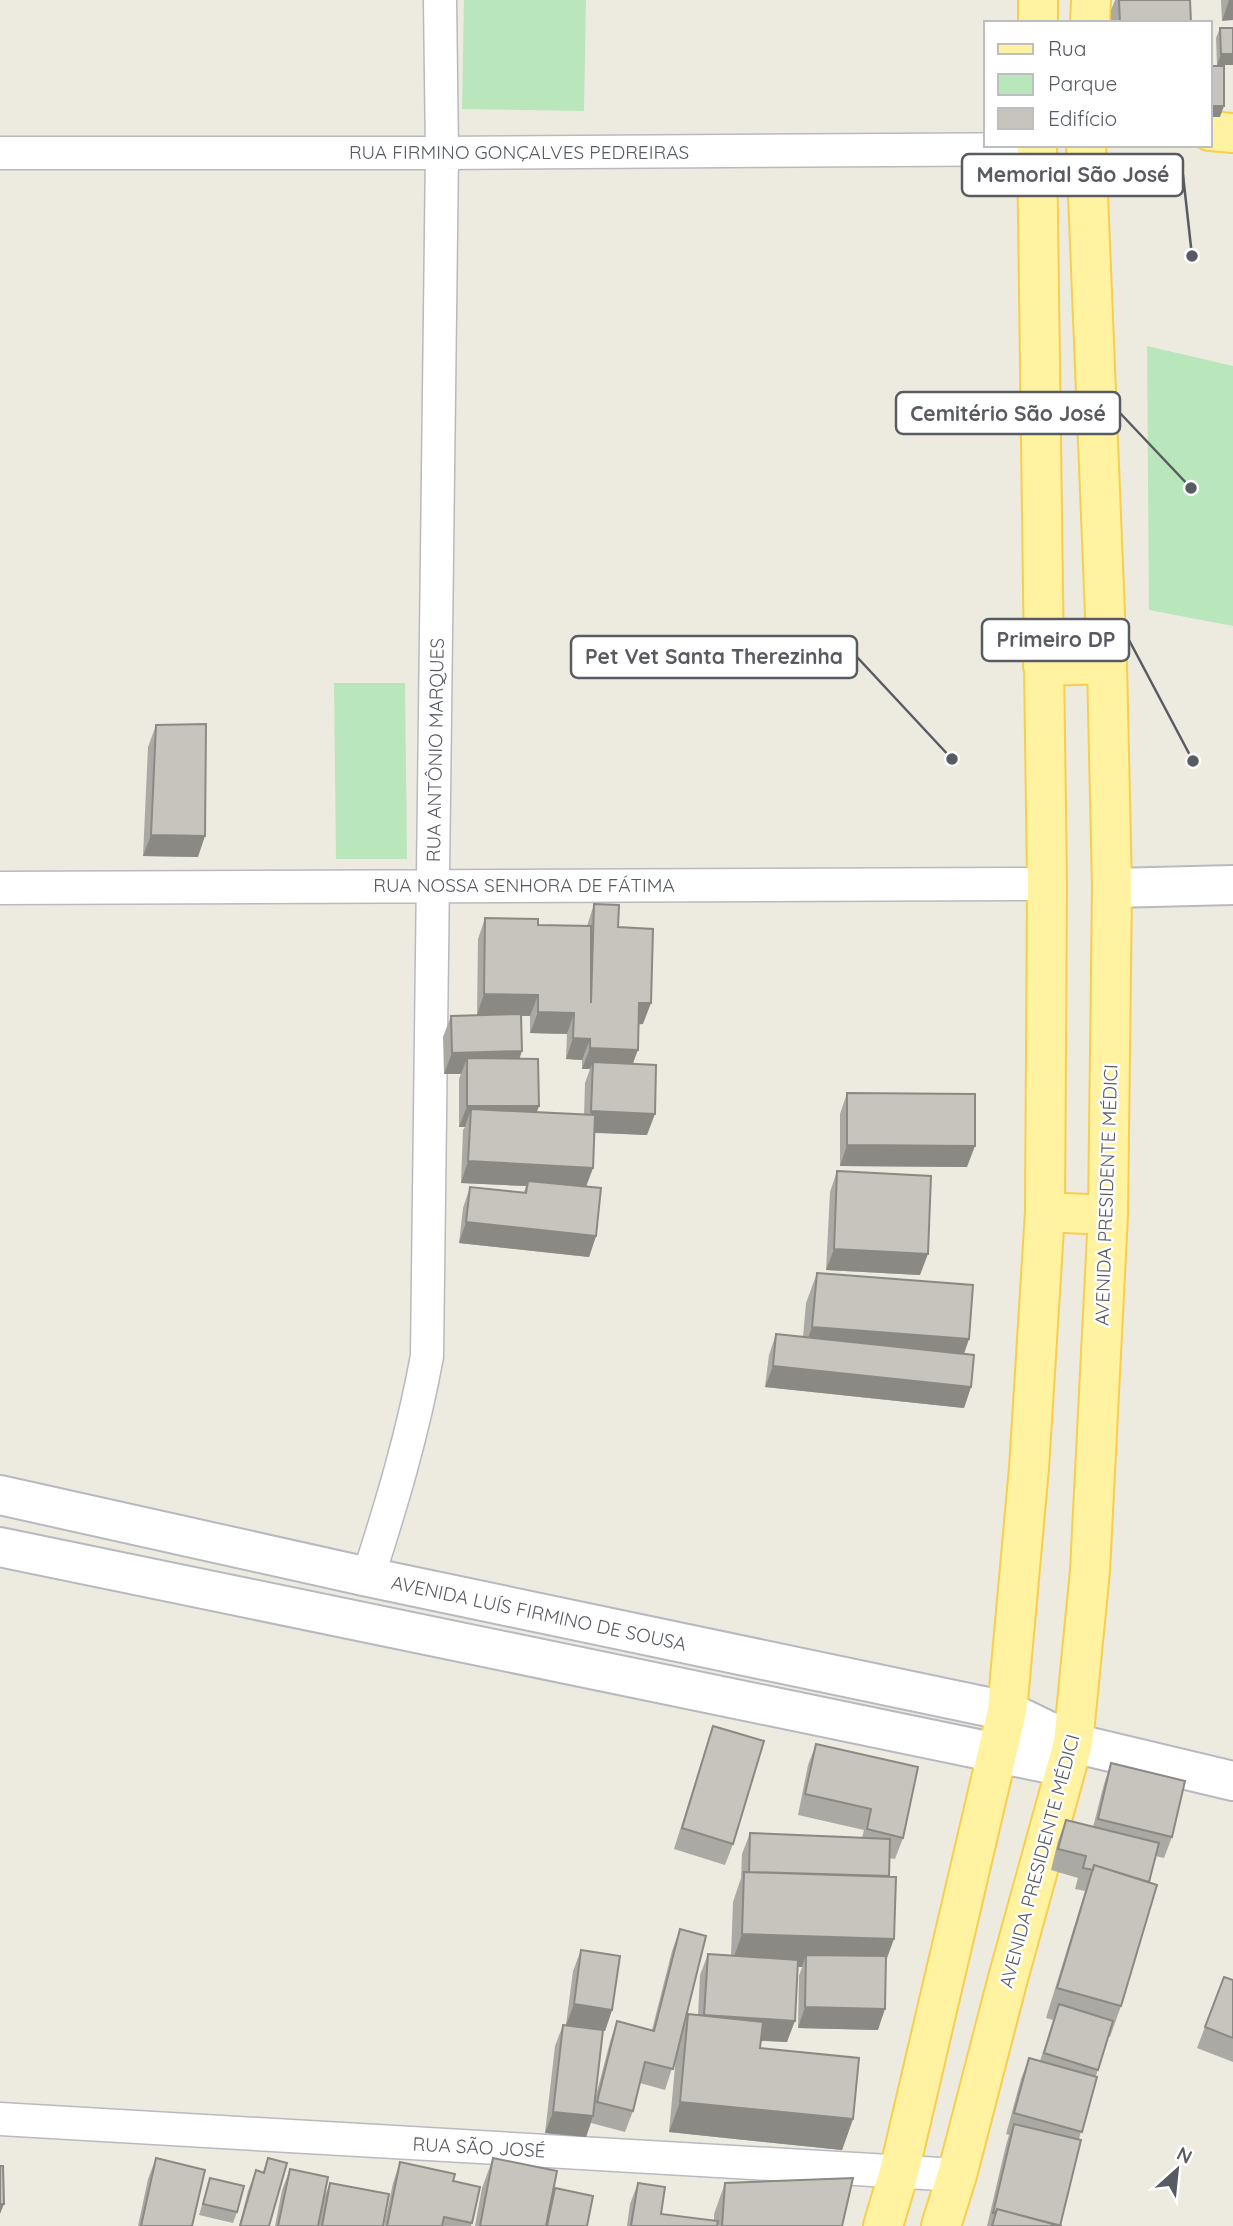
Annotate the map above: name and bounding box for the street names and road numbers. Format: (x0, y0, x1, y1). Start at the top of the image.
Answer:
street label: RUA FIRMINO GONÇALVES PEDREIRAS (349, 140, 689, 164)
street label: RUA ANTÔNIO MARQUES (421, 638, 449, 862)
street label: RUA NOSSA SENHORA DE FÁTIMA (373, 873, 675, 897)
street label: AVENIDA PRESIDENTE MÉDICI (1089, 1064, 1123, 1326)
street label: AVENIDA LUÍS FIRMINO DE SOUSA (389, 1570, 689, 1656)
street label: AVENIDA PRESIDENTE MÉDICI (994, 1732, 1084, 1990)
street label: RUA SÃO JOSÉ (412, 2132, 546, 2162)

